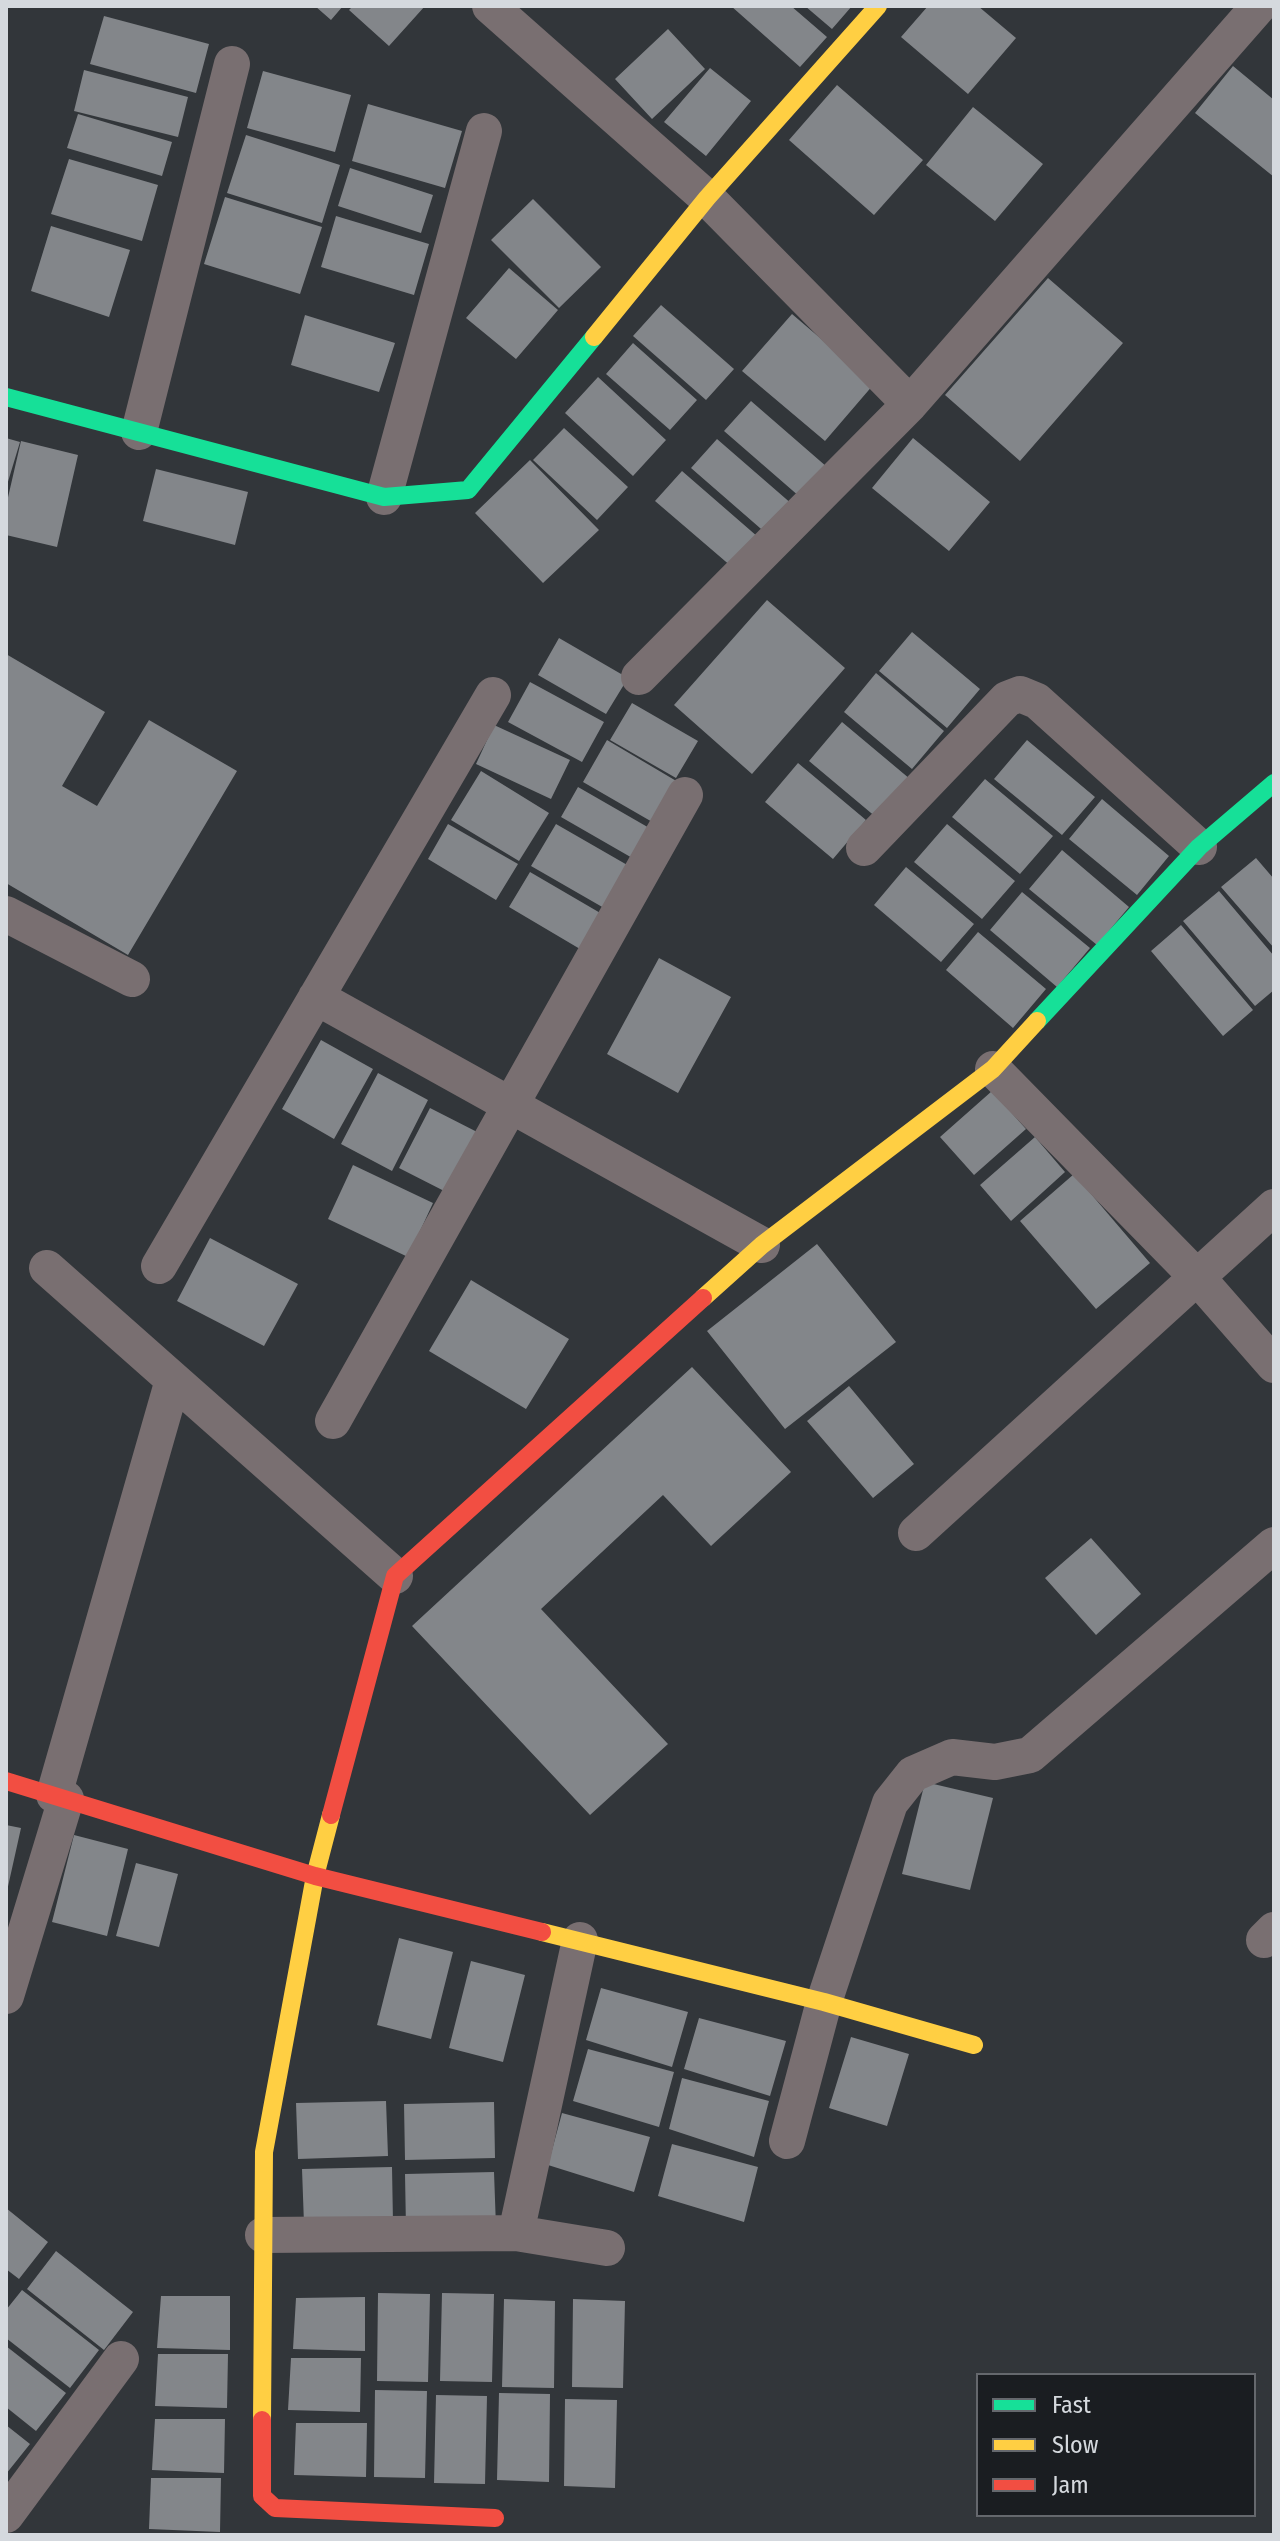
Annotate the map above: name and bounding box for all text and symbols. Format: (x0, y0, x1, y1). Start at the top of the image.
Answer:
legend (976, 2373, 1256, 2517)
text: Fast (1052, 2391, 1091, 2419)
text: Slow (1052, 2431, 1098, 2459)
text: Jam (1052, 2471, 1089, 2499)

